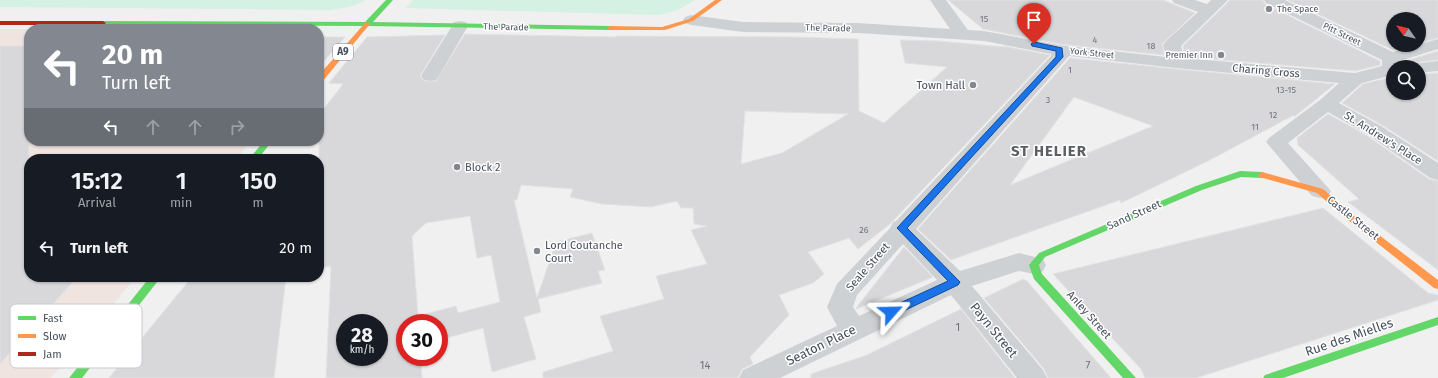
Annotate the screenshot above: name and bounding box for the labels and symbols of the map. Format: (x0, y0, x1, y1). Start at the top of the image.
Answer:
pin (1017, 3, 1051, 44)
marker: The Space (1264, 4, 1274, 14)
place label: The Space (1277, 4, 1318, 14)
north arrow (1386, 12, 1426, 52)
house number: 15 (980, 14, 989, 24)
street label: Pitt Street (1321, 21, 1363, 48)
street label: The Parade (483, 22, 529, 32)
street label: The Parade (805, 23, 851, 33)
house number: 4 (1093, 35, 1098, 45)
house number: 18 (1147, 41, 1155, 51)
road number: A9 (333, 44, 353, 60)
street label: York Street (1069, 46, 1115, 60)
place label: Premier Inn (1166, 50, 1213, 60)
marker: Premier Inn (1216, 50, 1226, 60)
street label: Charing Cross (1232, 62, 1300, 80)
house number: 1 (1068, 65, 1072, 75)
place label: Town Hall (916, 79, 965, 92)
marker: Town Hall (968, 80, 978, 90)
house number: 13-15 (1276, 85, 1296, 95)
house number: 3 (1046, 95, 1050, 105)
street label: St. Andrew's Place (1342, 109, 1424, 167)
house number: 12 (1269, 110, 1277, 120)
house number: 11 (1251, 122, 1259, 132)
district label: ST HELIER (1011, 142, 1087, 160)
place label: Block 2 (465, 161, 501, 174)
marker: Block 2 (452, 162, 462, 172)
street label: Castle Street (1324, 193, 1382, 243)
street label: Sand Street (1105, 197, 1163, 233)
house number: 26 (859, 225, 869, 235)
place label: Lord Coutanche Court (545, 239, 623, 265)
street label: Seale Street (844, 240, 892, 294)
marker: Lord Coutanche Court (532, 246, 542, 256)
street label: Anley Street (1064, 288, 1114, 342)
position arrow (870, 291, 912, 333)
street label: Payn Street (967, 299, 1021, 361)
legend (10, 304, 142, 368)
text: Fast (43, 312, 63, 325)
speed limit sign: 30 (396, 314, 448, 366)
street label: Rue des Mielles (1303, 315, 1395, 359)
house number: 1 (956, 321, 960, 334)
street label: Seaton Place (784, 322, 858, 368)
text: Slow (43, 330, 67, 343)
text: Jam (43, 348, 62, 361)
house number: 14 (700, 359, 710, 372)
house number: 7 (1086, 359, 1091, 372)

